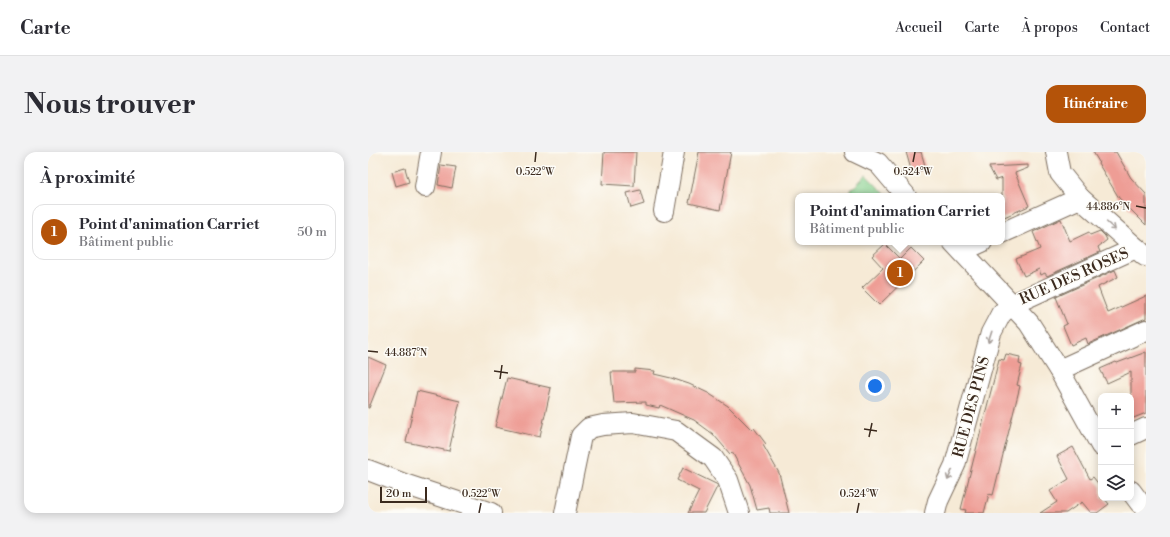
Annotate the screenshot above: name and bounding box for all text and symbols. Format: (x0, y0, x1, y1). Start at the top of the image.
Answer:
text: Carte (20, 16, 71, 40)
text: Accueil (895, 19, 942, 37)
text: Carte (964, 19, 999, 37)
text: À propos (1021, 19, 1078, 37)
text: Contact (1100, 19, 1150, 37)
button: Itinéraire (1046, 85, 1146, 123)
text: Nous trouver (24, 87, 196, 122)
text: 0.522°W (516, 166, 555, 178)
text: 0.524°W (894, 166, 933, 178)
text: À proximité (40, 167, 135, 189)
popup (795, 193, 1005, 245)
text: 44.886°N (1086, 201, 1130, 213)
text: Point d'animation Carriet (810, 202, 990, 221)
text: Point d'animation Carriet (79, 215, 259, 234)
text: Bâtiment public (810, 221, 905, 237)
one-way arrow (1106, 221, 1116, 230)
text: 1 (51, 224, 57, 240)
text: 50 m (297, 224, 327, 240)
text: Bâtiment public (79, 234, 174, 250)
street label: RUE DES ROSES (1016, 244, 1132, 309)
pin: 1 (887, 258, 913, 288)
one-way arrow (986, 330, 994, 342)
text: 44.887°N (385, 347, 428, 359)
street label: RUE DES PINS (949, 354, 994, 460)
your location (865, 376, 885, 396)
map controls (1098, 393, 1134, 501)
button: + (1098, 393, 1134, 429)
button: − (1098, 429, 1134, 465)
button: layers (1098, 465, 1134, 501)
one-way arrow (946, 468, 953, 480)
scale bar (380, 485, 427, 504)
text: 20 m (386, 487, 411, 501)
text: 0.522°W (462, 488, 501, 500)
text: 0.524°W (840, 488, 879, 500)

